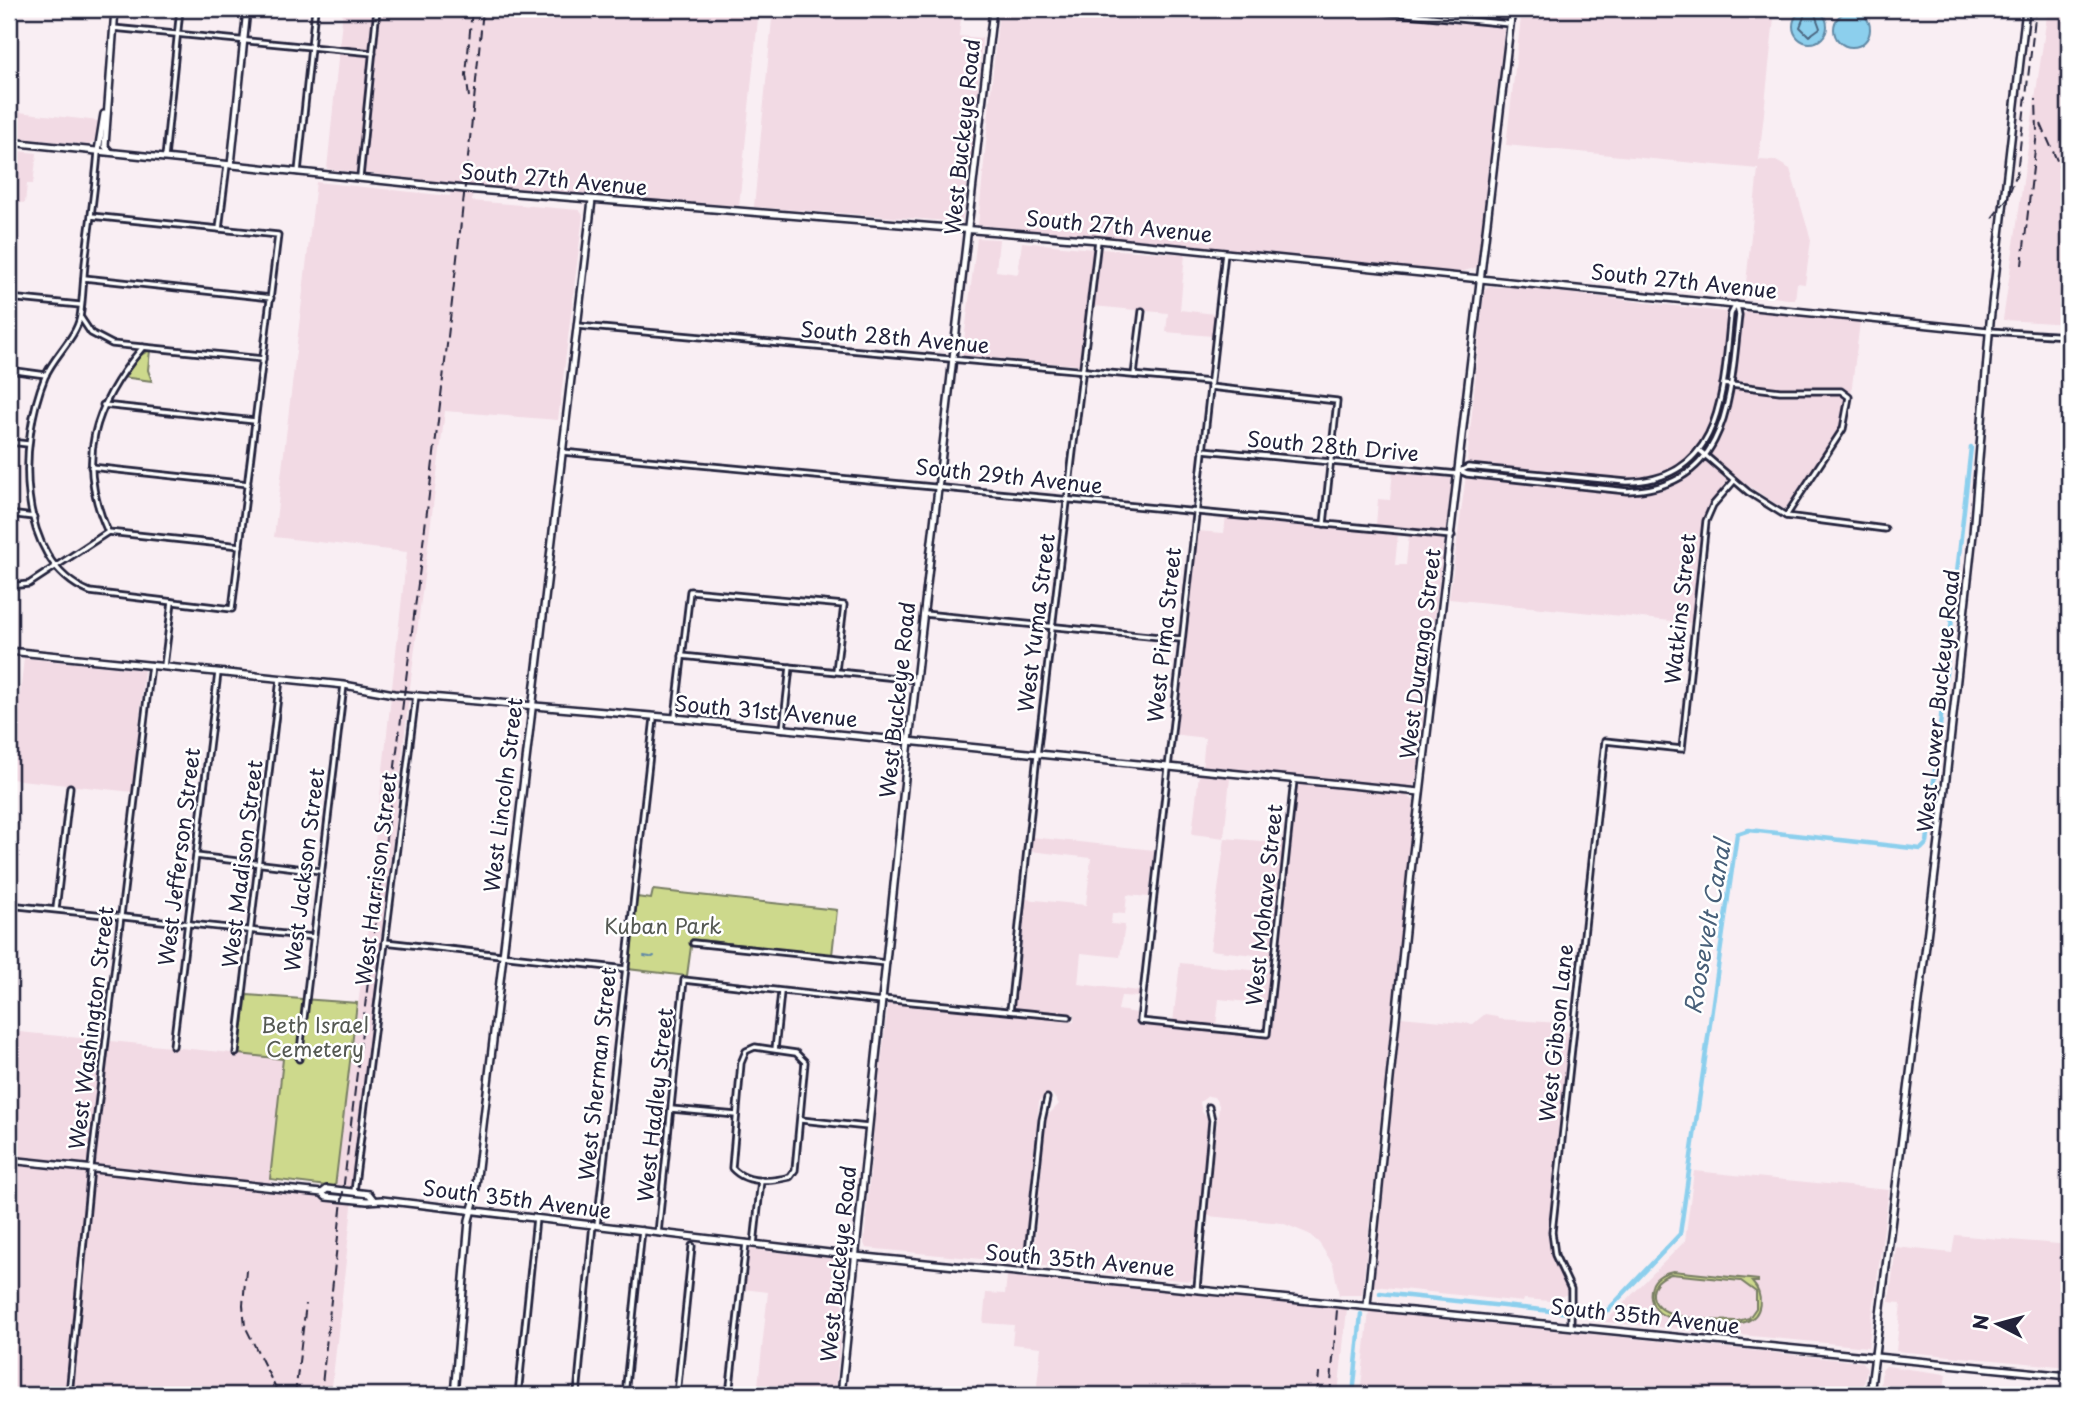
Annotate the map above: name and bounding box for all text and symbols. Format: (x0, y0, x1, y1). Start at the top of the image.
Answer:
street label: West Buckeye Road (935, 37, 987, 237)
street label: South 27th Avenue (460, 154, 649, 202)
street label: South 27th Avenue (1025, 201, 1214, 249)
street label: South 27th Avenue (1589, 254, 1779, 306)
street label: South 28th Avenue (799, 312, 991, 360)
street label: South 28th Drive (1246, 422, 1420, 468)
street label: South 29th Avenue (914, 449, 1104, 501)
street label: West Yuma Street (1008, 531, 1062, 714)
street label: Watkins Street (1655, 532, 1703, 686)
street label: West Pima Street (1138, 545, 1188, 724)
street label: West Durango Street (1390, 547, 1448, 761)
street label: West Lower Buckeye Road (1907, 568, 1967, 834)
street label: West Buckeye Road (870, 600, 922, 800)
street label: South 31st Avenue (673, 686, 859, 734)
street label: West Lincoln Street (474, 695, 530, 894)
street label: West Jefferson Street (149, 746, 207, 968)
street label: West Madison Street (212, 758, 270, 970)
street label: West Jackson Street (275, 766, 331, 974)
street label: West Harrison Street (346, 770, 404, 987)
street label: West Mohave Street (1236, 802, 1290, 1007)
water label: Roosevelt Canal (1674, 833, 1740, 1017)
street label: West Washington Street (59, 904, 121, 1151)
park label: Kuban Park (604, 909, 722, 941)
street label: West Gibson Lane (1530, 942, 1580, 1124)
street label: West Sherman Street (569, 966, 623, 1182)
street label: West Hadley Street (628, 1006, 680, 1204)
park label: Beth Israel Cemetery (261, 1008, 369, 1064)
street label: West Buckeye Road (811, 1164, 863, 1364)
street label: South 35th Avenue (421, 1171, 614, 1225)
street label: South 35th Avenue (984, 1235, 1176, 1283)
north arrow (1962, 1288, 2032, 1358)
street label: South 35th Avenue (1549, 1289, 1741, 1341)
text: N (1965, 1313, 1995, 1331)

